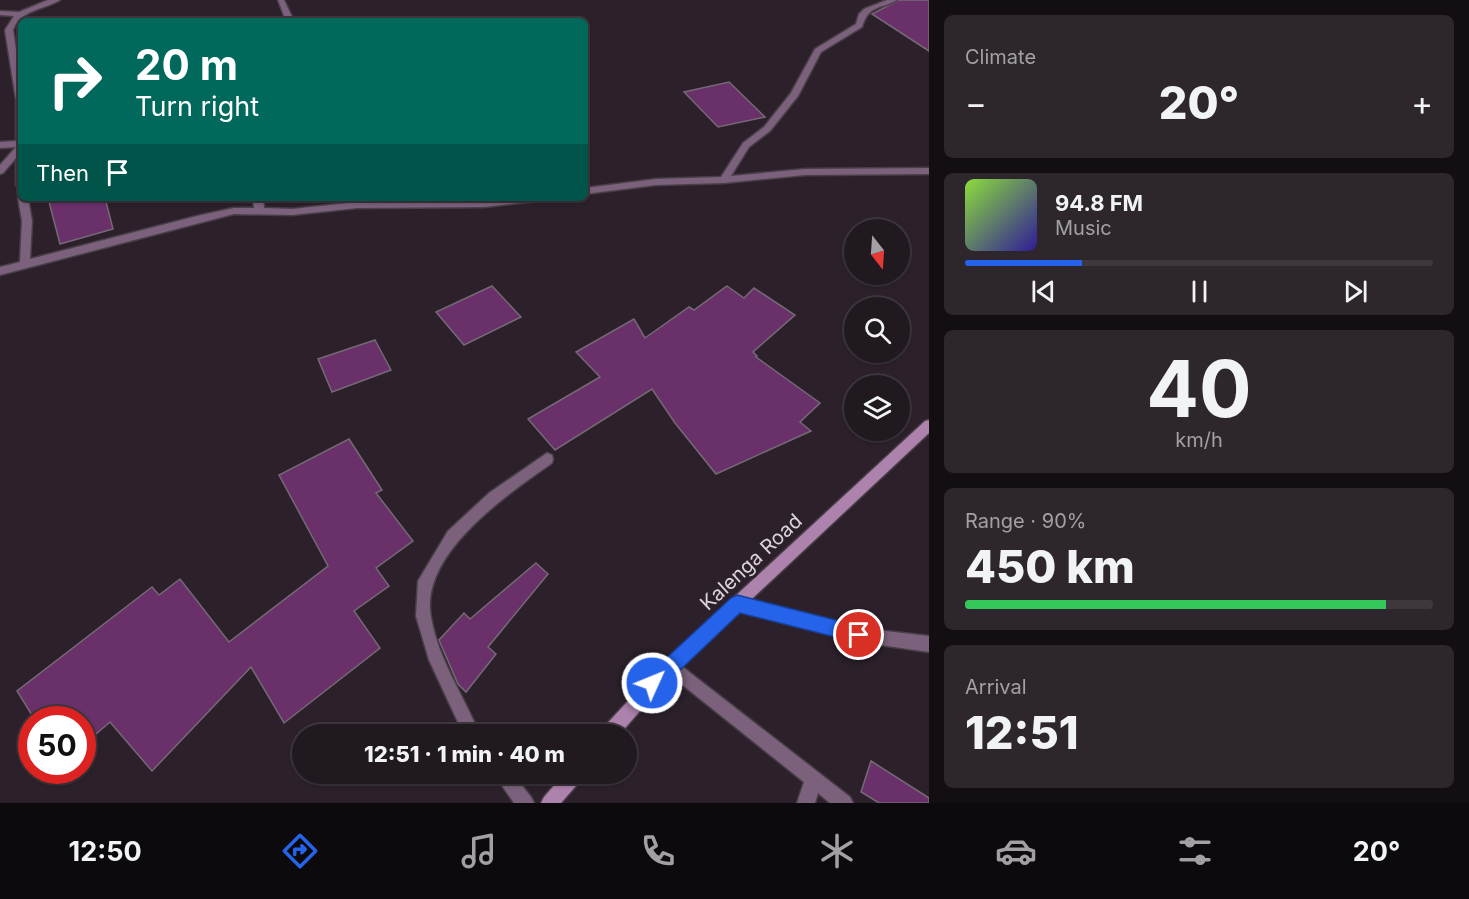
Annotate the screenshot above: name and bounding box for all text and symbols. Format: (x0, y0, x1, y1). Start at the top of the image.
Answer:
text: 20 m (135, 39, 238, 90)
icon: right (36, 42, 114, 120)
text: Climate (965, 45, 1036, 69)
text: 20° (1159, 75, 1239, 130)
text: − (965, 83, 987, 123)
text: + (1411, 83, 1433, 123)
text: Turn right (135, 90, 259, 123)
icon: arrive (101, 156, 134, 189)
text: Then (36, 160, 89, 186)
text: 94.8 FM (1055, 190, 1143, 216)
text: Music (1055, 216, 1112, 240)
north arrow (844, 219, 910, 285)
map controls (844, 219, 910, 441)
icon: previous (1027, 275, 1060, 308)
icon: pause (1183, 275, 1216, 308)
icon: next (1339, 275, 1372, 308)
button: search (844, 297, 910, 363)
text: 40 (1146, 341, 1252, 436)
button: layers (844, 375, 910, 441)
text: km/h (1175, 428, 1223, 452)
street label: Kalenga Road (695, 509, 807, 615)
text: Range · 90% (965, 509, 1086, 533)
text: 450 km (965, 539, 1135, 594)
pin (833, 609, 884, 660)
icon: arrive (842, 618, 875, 651)
position arrow (620, 651, 684, 715)
text: Arrival (965, 675, 1027, 699)
text: 12:51 (965, 705, 1079, 760)
speed limit sign: 50 (18, 706, 96, 784)
text: 12:51 · 1 min · 40 m (364, 741, 565, 767)
icon: directions (279, 830, 321, 872)
icon: music (458, 830, 500, 872)
icon: phone (637, 830, 679, 872)
icon: climate (816, 830, 858, 872)
icon: car (995, 830, 1037, 872)
icon: filters (1174, 830, 1216, 872)
text: 12:50 (69, 835, 142, 868)
text: 20° (1353, 835, 1400, 868)

